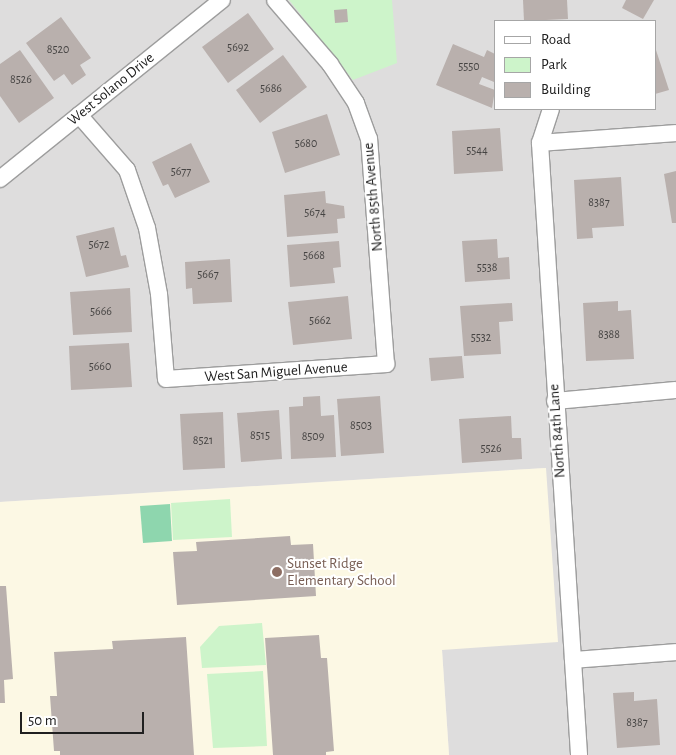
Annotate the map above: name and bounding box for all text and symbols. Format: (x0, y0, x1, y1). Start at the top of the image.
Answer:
legend (493, 20, 656, 110)
text: Road (541, 32, 571, 47)
house number: 5692 (227, 41, 249, 55)
house number: 8520 (47, 43, 69, 57)
street label: West Solano Drive (64, 49, 158, 129)
text: Park (541, 57, 567, 72)
house number: 5550 (458, 60, 480, 74)
house number: 8526 (10, 73, 32, 87)
house number: 5686 (260, 82, 282, 96)
text: Building (541, 82, 591, 97)
house number: 5680 (295, 137, 317, 151)
street label: North 85th Avenue (359, 142, 387, 252)
house number: 5544 (466, 144, 488, 158)
house number: 5677 (171, 165, 191, 179)
house number: 8387 (588, 196, 610, 210)
house number: 5674 (304, 206, 326, 220)
house number: 5672 (88, 238, 110, 252)
house number: 5668 (303, 249, 325, 263)
house number: 5538 (477, 261, 497, 275)
house number: 5667 (197, 268, 219, 282)
house number: 5666 (90, 305, 112, 319)
house number: 5662 (309, 314, 331, 328)
house number: 8388 (598, 328, 620, 342)
house number: 5532 (471, 331, 491, 345)
street label: West San Miguel Avenue (204, 358, 348, 386)
house number: 5660 (89, 360, 111, 374)
street label: North 84th Lane (545, 383, 569, 479)
house number: 8503 (350, 419, 372, 433)
house number: 8515 (250, 429, 270, 443)
house number: 8509 (302, 430, 324, 444)
house number: 8521 (193, 434, 213, 448)
house number: 5526 (480, 442, 502, 456)
place label: Sunset Ridge Elementary School (287, 554, 396, 589)
marker: Sunset Ridge Elementary School (271, 566, 283, 578)
scale bar (22, 702, 146, 734)
text: 50 m (28, 713, 57, 728)
house number: 8387 (626, 716, 648, 730)

